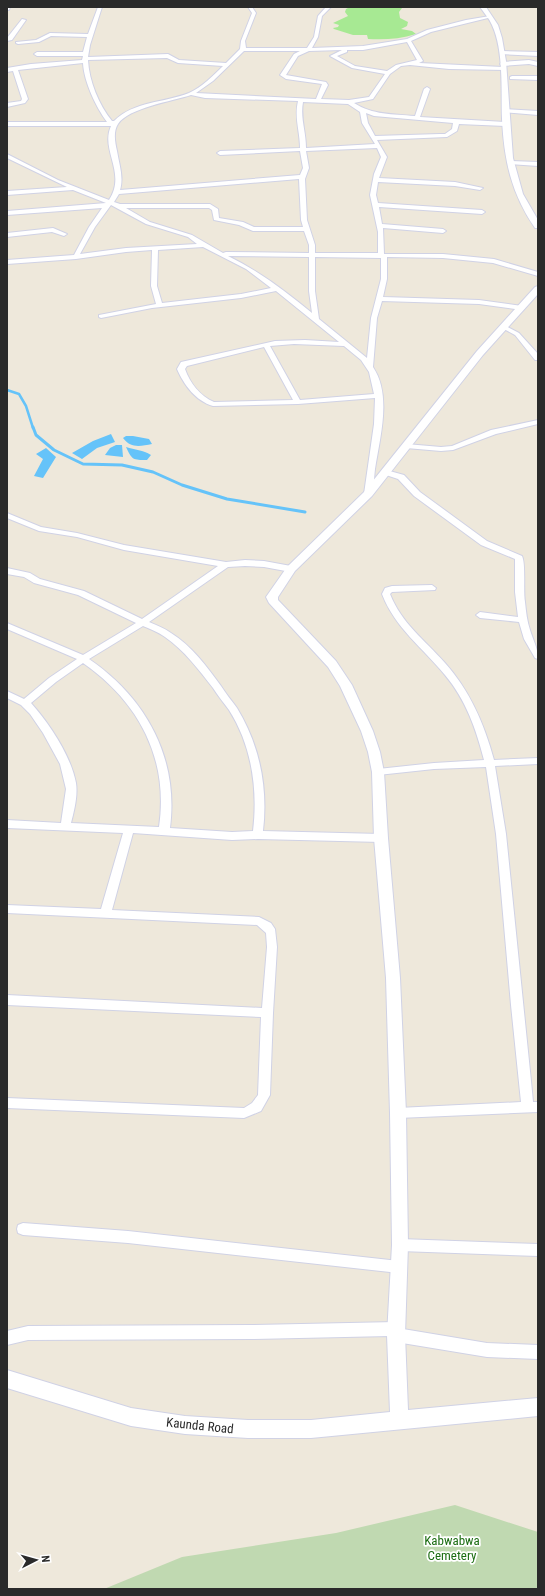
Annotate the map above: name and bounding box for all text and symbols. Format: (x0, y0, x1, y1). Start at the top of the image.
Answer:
street label: Kaunda Road (166, 1415, 234, 1436)
park label: Kabwabwa Cemetery (424, 1533, 480, 1563)
north arrow (16, 1540, 56, 1580)
text: N (39, 1555, 52, 1563)

